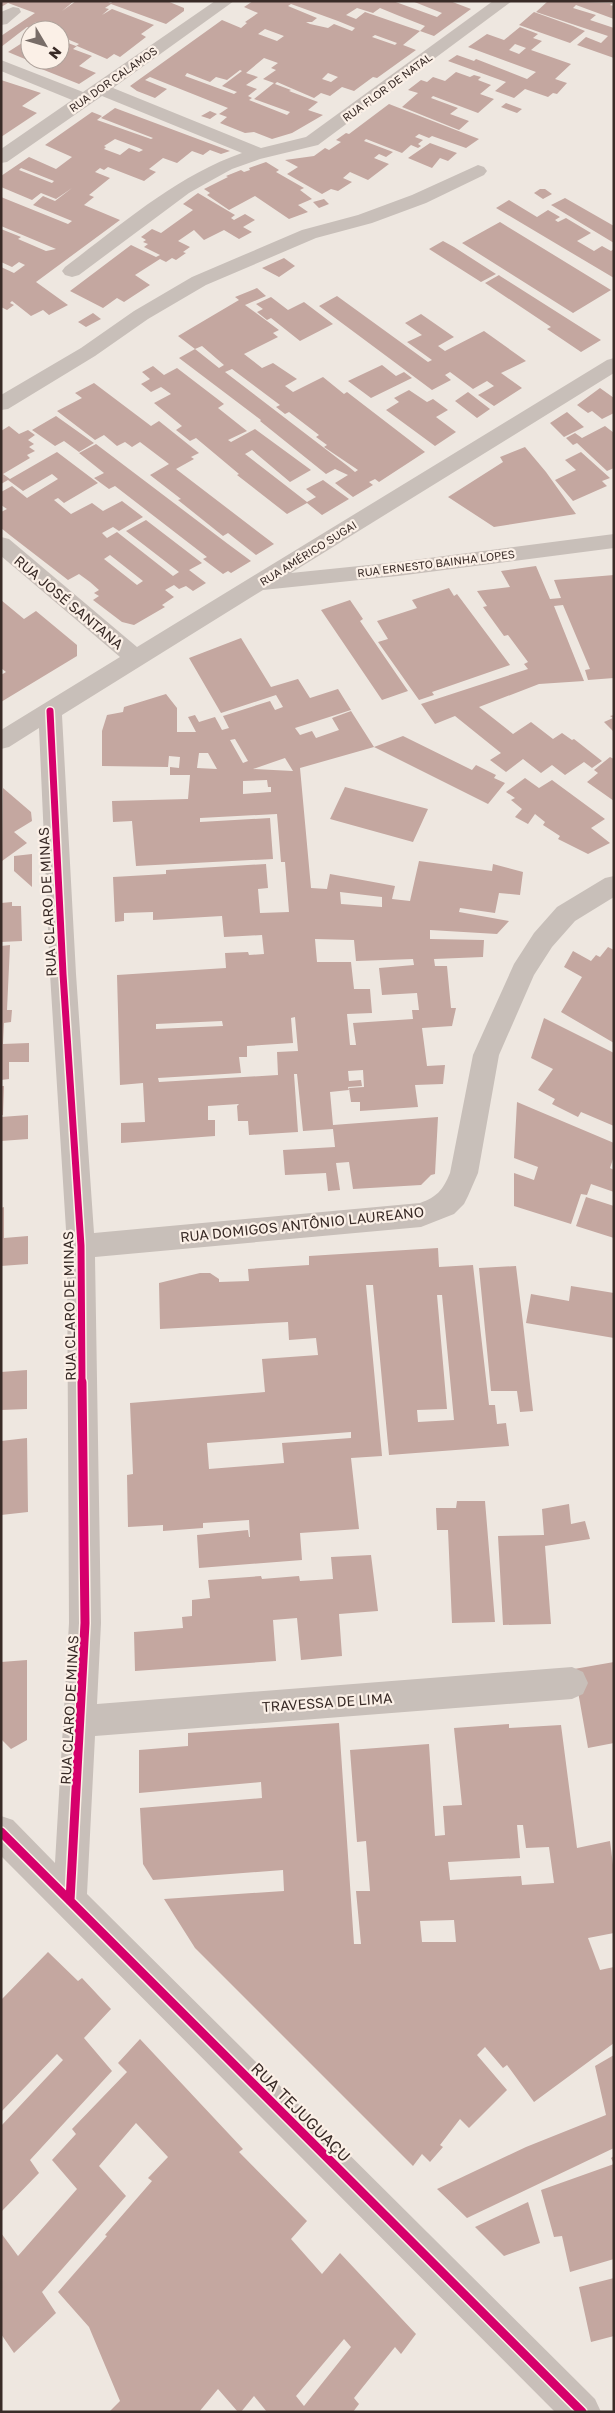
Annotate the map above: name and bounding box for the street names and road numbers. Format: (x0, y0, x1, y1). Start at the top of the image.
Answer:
street label: RUA DOR CALAMOS (66, 44, 160, 114)
street label: RUA FLOR DE NATAL (340, 50, 435, 124)
street label: RUA AMÉRICO SUGAI (257, 518, 359, 588)
street label: RUA ERNESTO BAINHA LOPES (356, 547, 516, 579)
street label: RUA JOSÉ SANTANA (11, 551, 127, 653)
street label: RUA CLARO DE MINAS (35, 827, 59, 977)
street label: RUA DOMIGOS ANTÔNIO LAUREANO (179, 1203, 425, 1245)
street label: RUA CLARO DE MINAS (59, 1231, 79, 1381)
street label: RUA CLARO DE MINAS (57, 1635, 81, 1785)
street label: TRAVESSA DE LIMA (261, 1689, 393, 1715)
street label: RUA TEJUGUAÇU (247, 2058, 355, 2166)

